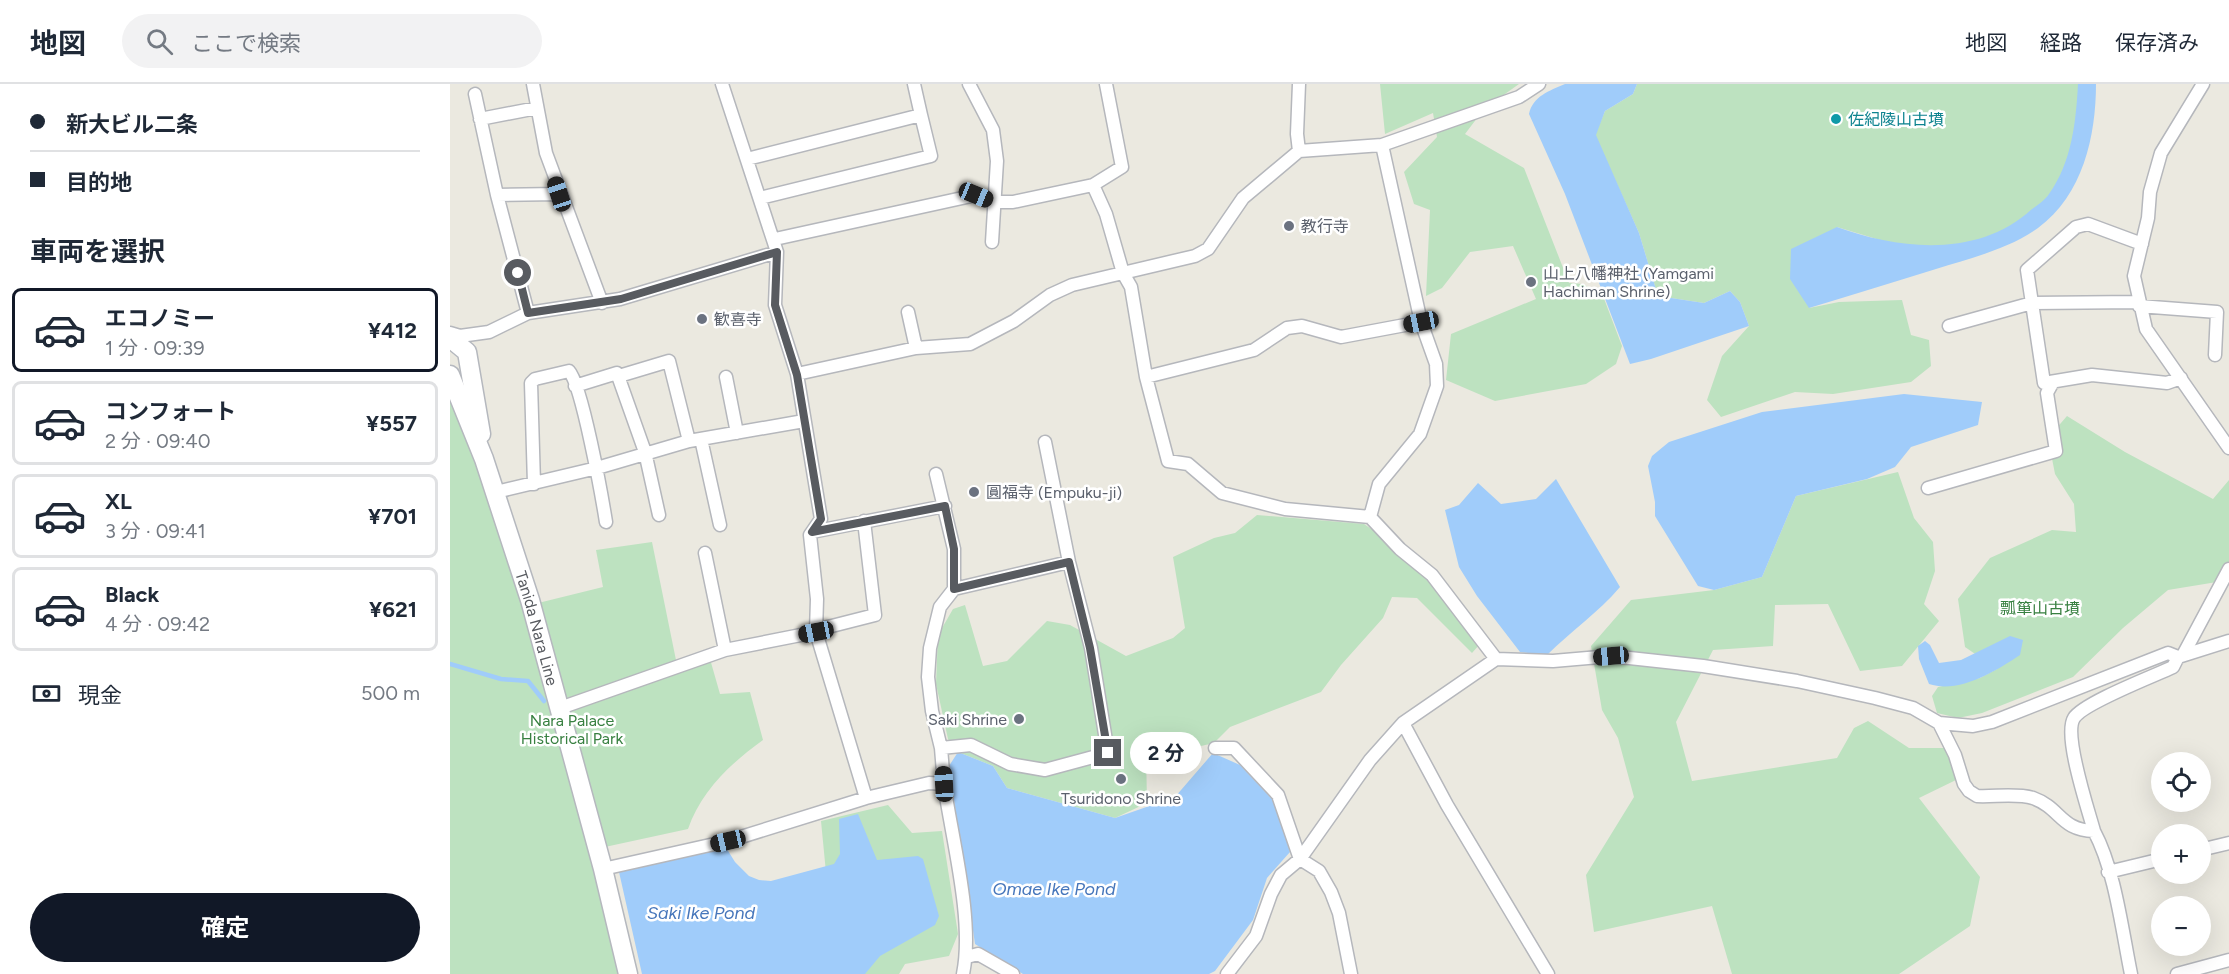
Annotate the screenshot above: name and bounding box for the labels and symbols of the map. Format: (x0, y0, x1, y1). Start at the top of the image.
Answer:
place label: 佐紀陵山古墳 (1848, 110, 1944, 129)
marker: 佐紀陵山古墳 (1829, 112, 1843, 126)
car (545, 174, 573, 214)
car (956, 180, 996, 210)
place label: 教行寺 (1301, 217, 1349, 236)
marker: 教行寺 (1282, 219, 1296, 233)
route start (504, 259, 531, 286)
place label: 山上八幡神社 (Yamgami Hachiman Shrine) (1543, 264, 1714, 301)
marker: 山上八幡神社 (Yamgami Hachiman Shrine) (1524, 275, 1538, 289)
place label: 歓喜寺 (714, 310, 762, 329)
car (1402, 310, 1440, 334)
marker: 歓喜寺 (695, 312, 709, 326)
place label: 圓福寺 (Empuku-ji) (986, 483, 1122, 502)
marker: 圓福寺 (Empuku-ji) (967, 485, 981, 499)
street label: Tanida Nara Line (511, 569, 562, 688)
park label: 瓢箪山古墳 (2000, 599, 2080, 618)
car (797, 620, 835, 644)
car (1592, 645, 1630, 667)
place label: Saki Shrine (928, 710, 1007, 729)
park label: Nara Palace Historical Park (521, 711, 623, 748)
marker: Saki Shrine (1012, 712, 1026, 726)
callout: 2 分 (1129, 732, 1201, 774)
route end (1094, 739, 1121, 766)
car (934, 766, 954, 802)
marker: Tsuridono Shrine (1114, 772, 1128, 786)
place label: Tsuridono Shrine (1061, 789, 1181, 808)
car (708, 828, 748, 854)
water label: Omae Ike Pond (992, 878, 1116, 900)
water label: Saki Ike Pond (647, 902, 755, 924)

